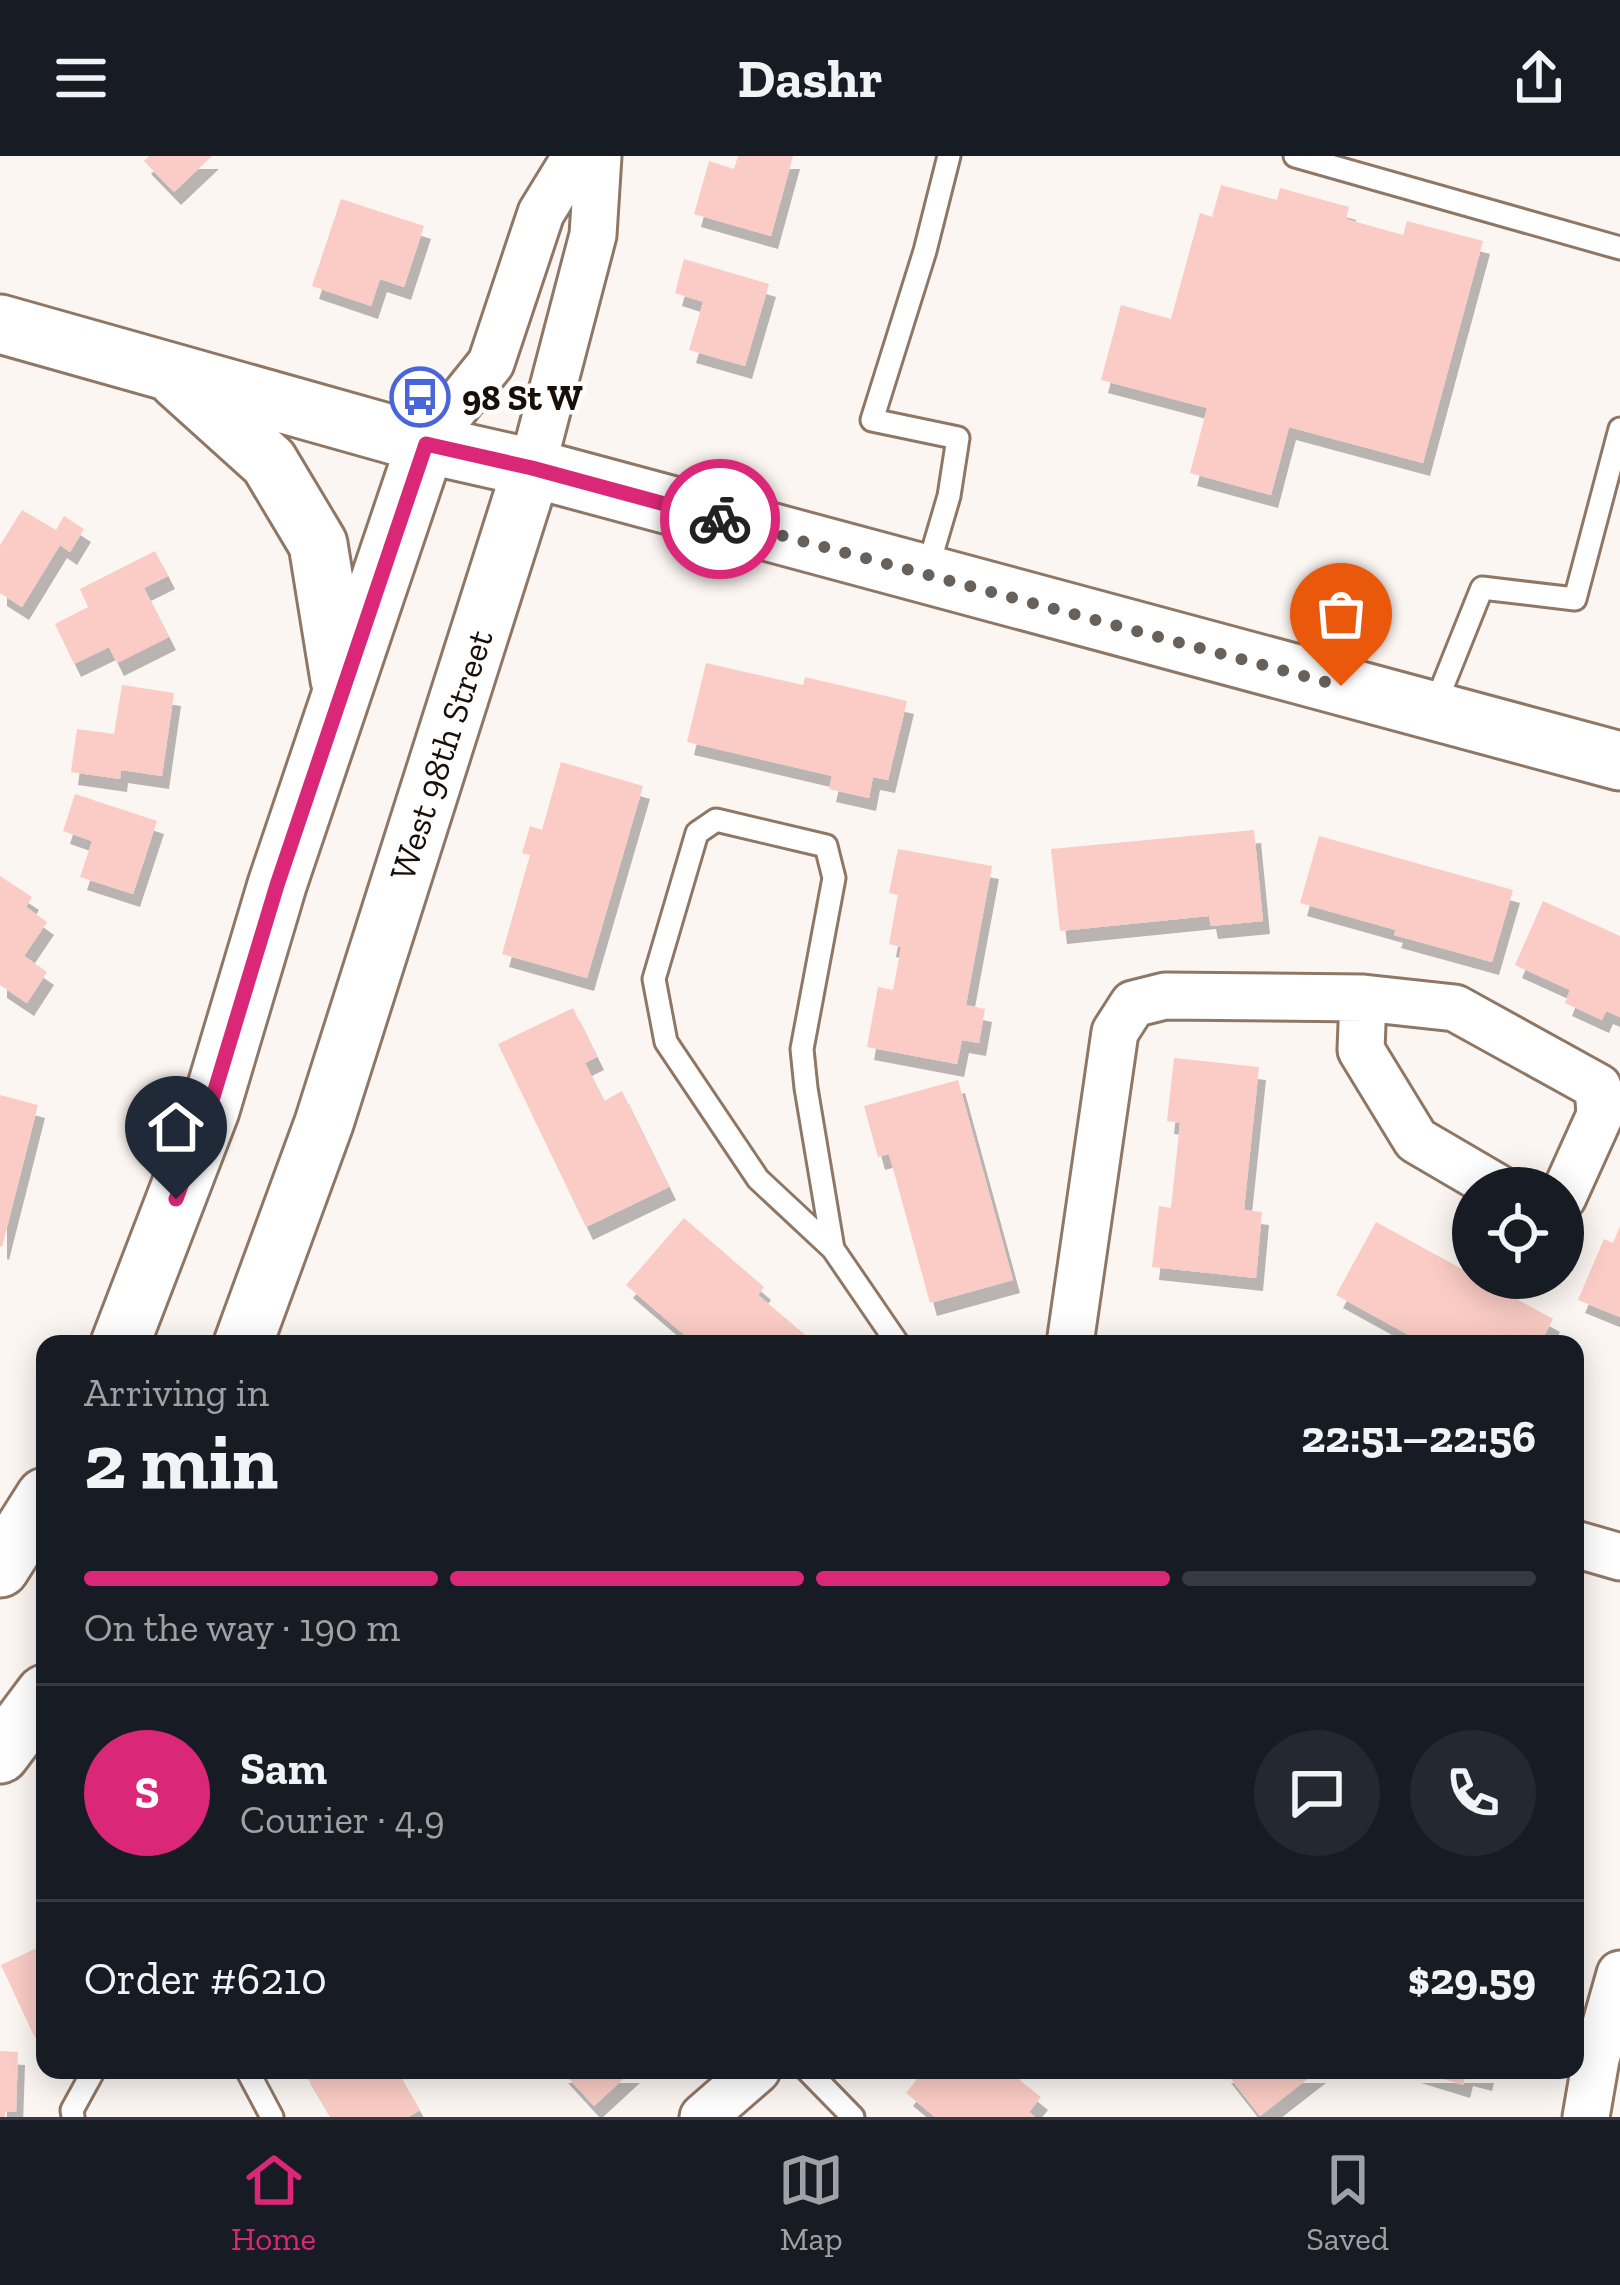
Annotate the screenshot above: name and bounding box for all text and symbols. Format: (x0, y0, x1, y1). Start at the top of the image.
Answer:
icon: menu (48, 45, 114, 111)
icon: share (1506, 45, 1572, 111)
text: Dashr (738, 46, 883, 111)
bus stop icon: 98 St W (389, 366, 451, 428)
place label: 98 St W (462, 376, 583, 419)
courier (660, 459, 780, 579)
icon: bike (687, 486, 753, 552)
pin (1290, 563, 1392, 686)
icon: bag (1308, 581, 1374, 647)
street label: West 98th Street (380, 624, 502, 886)
pin (125, 1076, 227, 1199)
icon: home (143, 1094, 209, 1160)
map controls (1452, 1167, 1584, 1299)
button: locate (1452, 1167, 1584, 1299)
text: Arriving in (84, 1369, 269, 1416)
text: 22:51–22:56 (1301, 1410, 1536, 1464)
text: 2 min (84, 1414, 278, 1508)
text: On the way · 190 m (84, 1604, 400, 1651)
button: chat (1254, 1730, 1380, 1856)
button: phone (1410, 1730, 1536, 1856)
text: Sam (240, 1742, 327, 1796)
text: S (134, 1766, 160, 1820)
text: Courier · 4.9 (240, 1796, 445, 1843)
text: Order #6210 (84, 1952, 327, 2006)
text: $29.59 (1408, 1952, 1536, 2006)
tab: Home (231, 2147, 316, 2258)
tab: Map (778, 2147, 844, 2258)
tab: Saved (1306, 2147, 1389, 2258)

